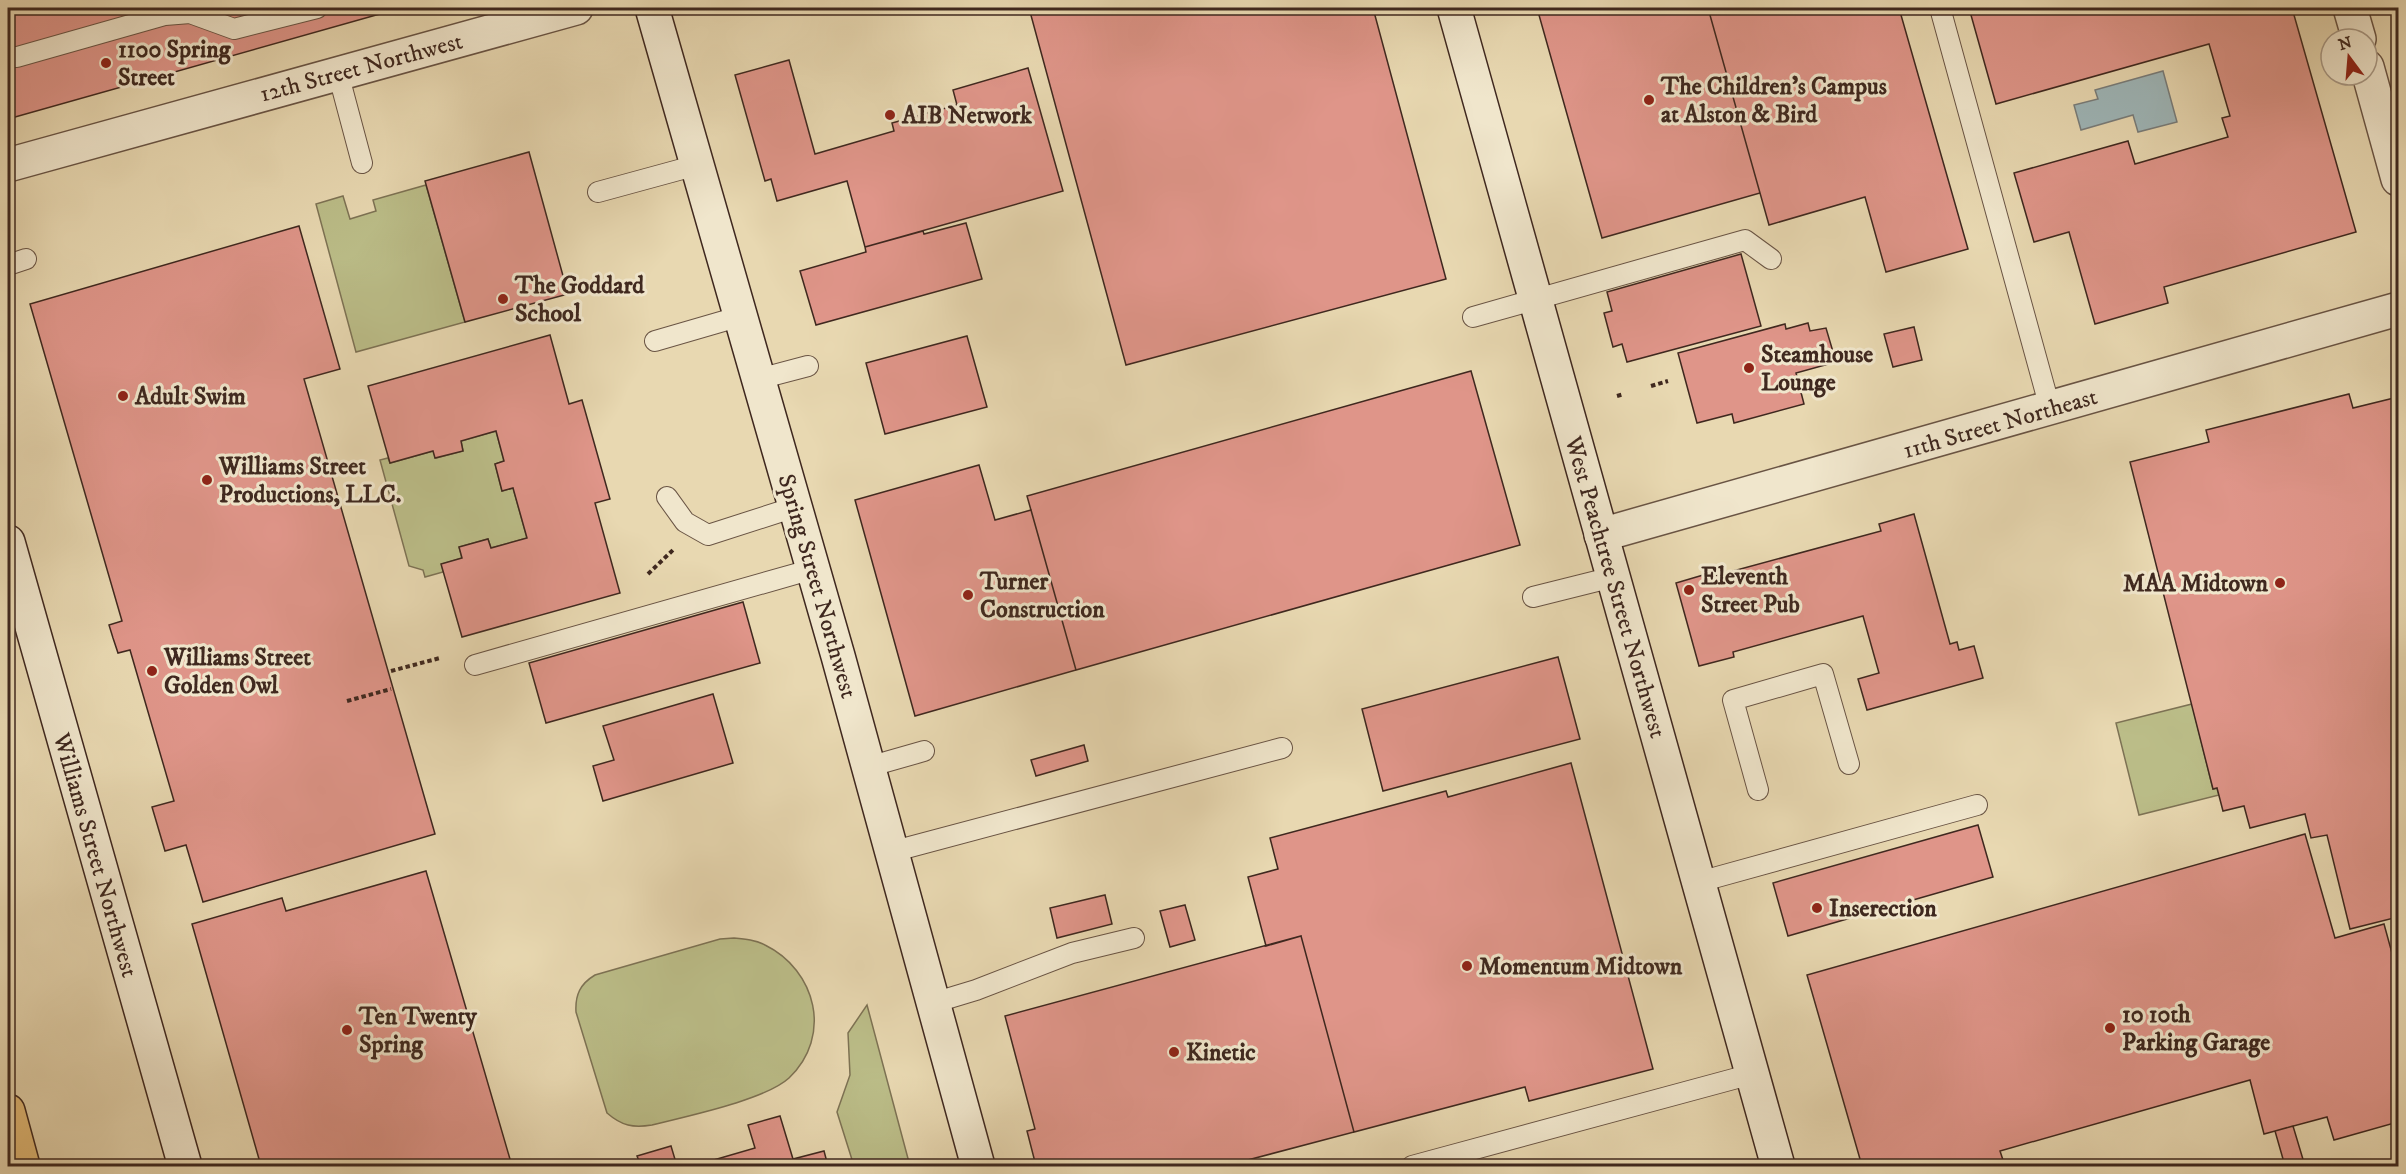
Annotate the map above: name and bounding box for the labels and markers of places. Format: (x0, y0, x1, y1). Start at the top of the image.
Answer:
place label: 1100 Spring Street (118, 35, 232, 93)
marker: 1100 Spring Street (99, 56, 113, 70)
place label: The Children's Campus at Alston & Bird (1660, 72, 1887, 130)
marker: The Children's Campus at Alston & Bird (1642, 93, 1656, 107)
place label: AIB Network (901, 101, 1033, 131)
marker: AIB Network (883, 108, 897, 122)
place label: The Goddard School (514, 271, 645, 329)
marker: The Goddard School (496, 292, 510, 306)
place label: Steamhouse Lounge (1761, 340, 1873, 398)
marker: Steamhouse Lounge (1742, 361, 1756, 375)
place label: Adult Swim (134, 382, 246, 412)
marker: Adult Swim (116, 389, 130, 403)
place label: Williams Street Productions, LLC. (218, 452, 402, 510)
marker: Williams Street Productions, LLC. (200, 473, 214, 487)
place label: Eleventh Street Pub (1701, 562, 1800, 620)
place label: Turner Construction (979, 567, 1105, 625)
place label: MAA Midtown (2123, 569, 2268, 599)
marker: MAA Midtown (2273, 576, 2287, 590)
marker: Eleventh Street Pub (1682, 583, 1696, 597)
marker: Turner Construction (961, 588, 975, 602)
place label: Williams Street Golden Owl (163, 643, 311, 701)
marker: Williams Street Golden Owl (145, 664, 159, 678)
place label: Inserection (1829, 894, 1937, 924)
marker: Inserection (1810, 901, 1824, 915)
place label: Momentum Midtown (1479, 952, 1683, 982)
marker: Momentum Midtown (1460, 959, 1474, 973)
place label: 10 10th Parking Garage (2122, 1000, 2270, 1058)
place label: Ten Twenty Spring (358, 1002, 477, 1060)
marker: 10 10th Parking Garage (2103, 1021, 2117, 1035)
marker: Ten Twenty Spring (340, 1023, 354, 1037)
place label: Kinetic (1186, 1038, 1256, 1068)
marker: Kinetic (1167, 1045, 1181, 1059)

